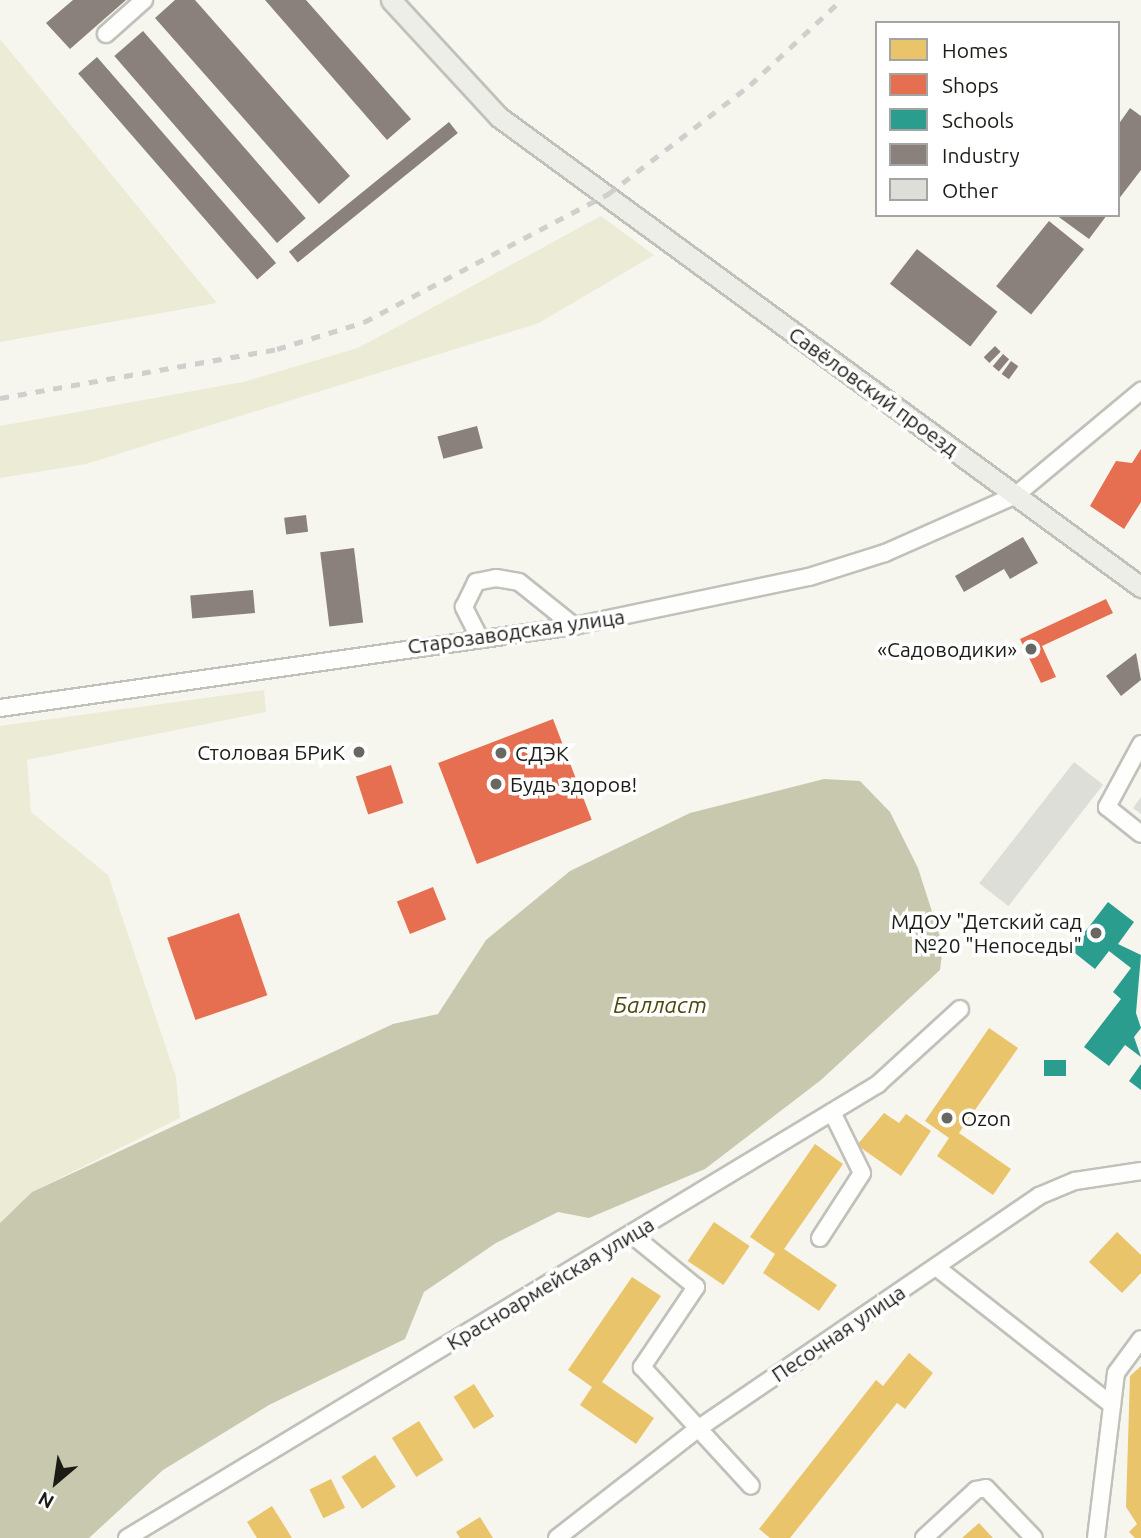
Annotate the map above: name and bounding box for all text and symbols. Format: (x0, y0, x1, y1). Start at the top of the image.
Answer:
legend (875, 21, 1120, 217)
text: Homes (942, 38, 1008, 62)
text: Shops (942, 73, 999, 97)
text: Schools (942, 108, 1014, 132)
text: Industry (942, 143, 1020, 167)
text: Other (942, 178, 998, 202)
street label: Савёловский проезд (784, 321, 964, 461)
street label: Старозаводская улица (406, 603, 626, 659)
place label: «Садоводики» (877, 636, 1017, 662)
marker: «Садоводики» (1023, 641, 1039, 657)
place label: Столовая БРиК (197, 739, 345, 765)
place label: СДЭК (515, 740, 569, 766)
marker: Столовая БРиК (351, 744, 367, 760)
marker: СДЭК (493, 745, 509, 761)
place label: Будь здоров! (510, 771, 637, 797)
marker: Будь здоров! (488, 776, 504, 792)
place label: МДОУ "Детский сад №20 "Непоседы" (891, 908, 1082, 958)
marker: МДОУ "Детский сад №20 "Непоседы" (1088, 925, 1104, 941)
water label: Балласт (613, 991, 707, 1019)
place label: Ozon (961, 1105, 1011, 1131)
marker: Ozon (939, 1110, 955, 1126)
street label: Красноармейская улица (442, 1211, 658, 1355)
street label: Песочная улица (766, 1279, 910, 1387)
north arrow (21, 1447, 91, 1517)
text: N (34, 1487, 57, 1513)

